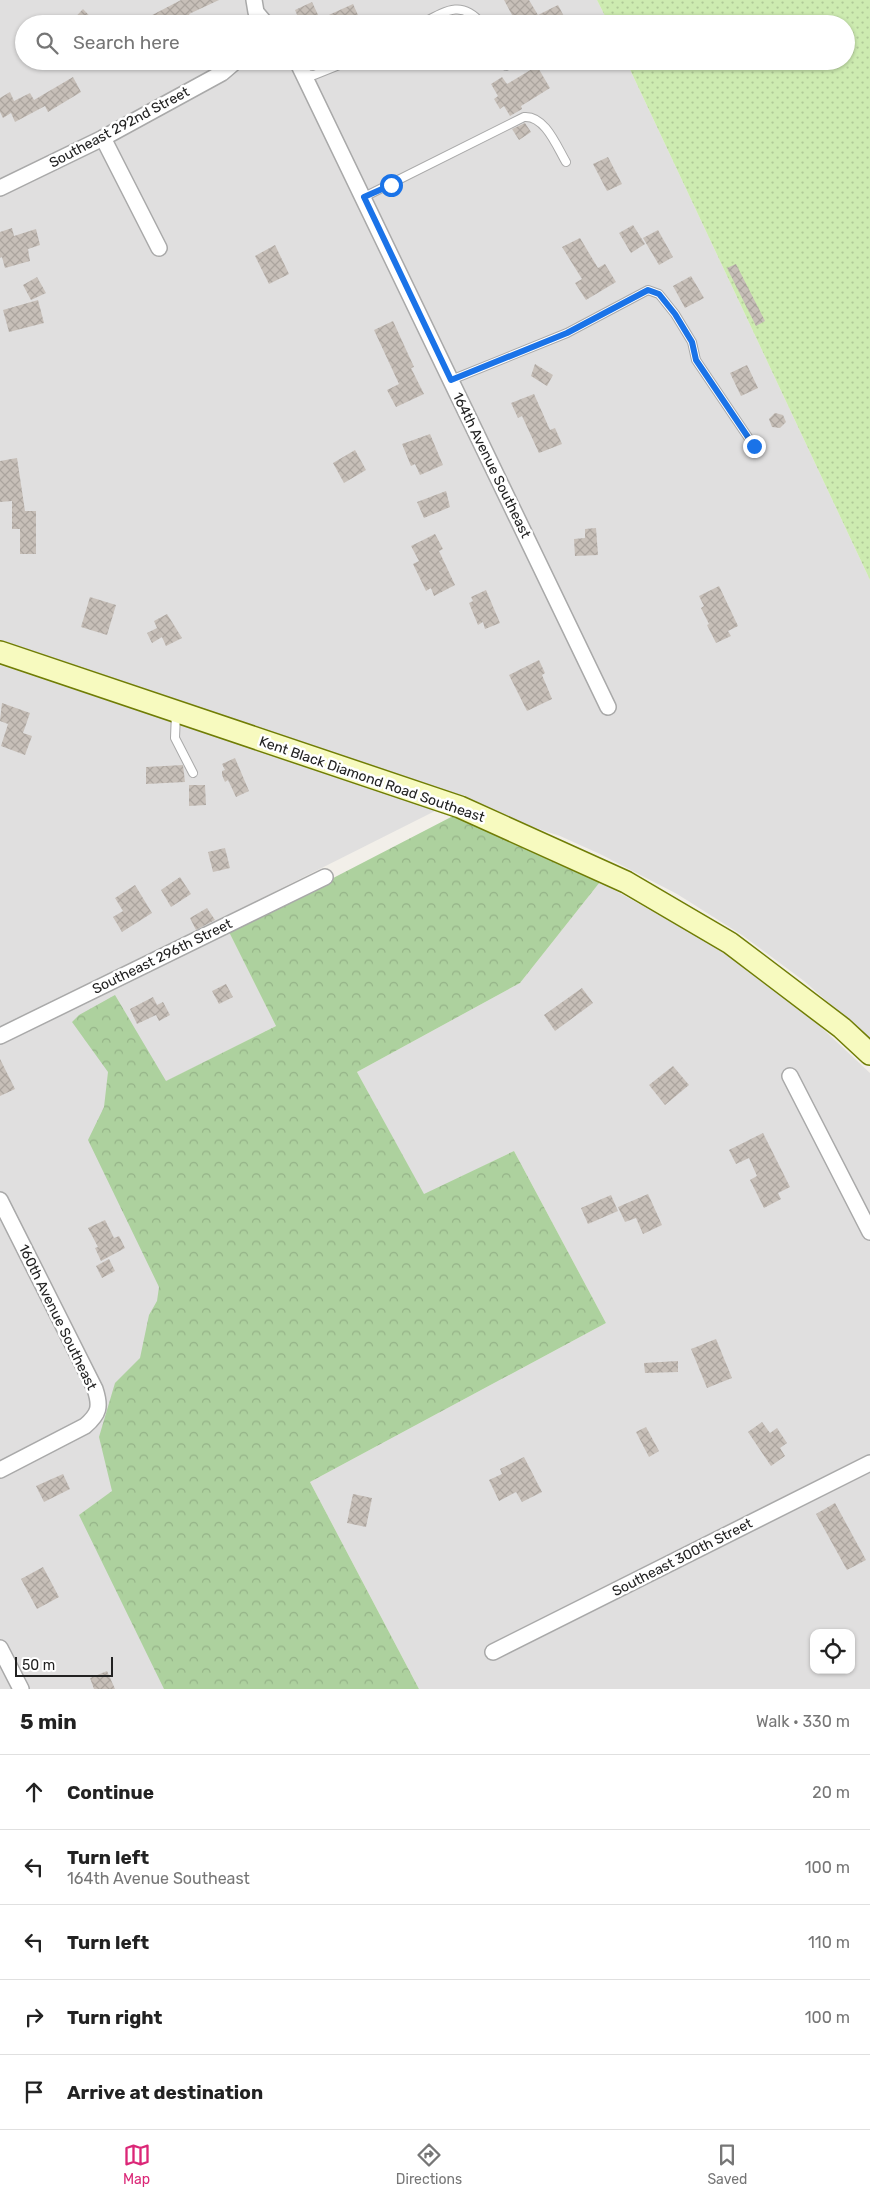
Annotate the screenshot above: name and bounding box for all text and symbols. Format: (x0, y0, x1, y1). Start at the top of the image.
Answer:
search box (15, 15, 855, 70)
icon: search (33, 29, 61, 57)
text: Search here (73, 31, 180, 54)
street label: Southeast 292nd Street (46, 83, 193, 172)
route start (380, 174, 403, 197)
street label: 164th Avenue Southeast (449, 390, 534, 541)
route end (743, 435, 766, 458)
street label: Kent Black Diamond Road Southeast (257, 733, 487, 826)
street label: Southeast 296th Street (90, 915, 235, 998)
street label: 160th Avenue Southeast (15, 1241, 101, 1393)
street label: Southeast 300th Street (609, 1514, 756, 1600)
map controls (810, 1629, 855, 1674)
button: locate (810, 1629, 855, 1674)
scale bar (15, 1654, 112, 1677)
text: 50 m (22, 1657, 55, 1674)
text: 5 min (20, 1709, 77, 1734)
text: Walk · 330 m (756, 1712, 850, 1731)
icon: ahead (20, 1778, 48, 1806)
text: Continue (67, 1781, 154, 1804)
text: 20 m (812, 1783, 850, 1802)
text: Turn left (67, 1846, 149, 1869)
icon: left (20, 1853, 48, 1881)
text: 100 m (805, 1858, 850, 1877)
text: 164th Avenue Southeast (67, 1869, 250, 1888)
icon: left (20, 1928, 48, 1956)
text: Turn left (67, 1931, 149, 1954)
text: 110 m (808, 1933, 850, 1952)
icon: right (20, 2003, 48, 2031)
text: Turn right (67, 2006, 162, 2029)
text: 100 m (805, 2008, 850, 2027)
icon: arrive (20, 2078, 48, 2106)
text: Arrive at destination (67, 2081, 263, 2104)
tab: Map (123, 2141, 151, 2188)
tab: Directions (396, 2141, 462, 2188)
tab: Saved (707, 2141, 747, 2188)

